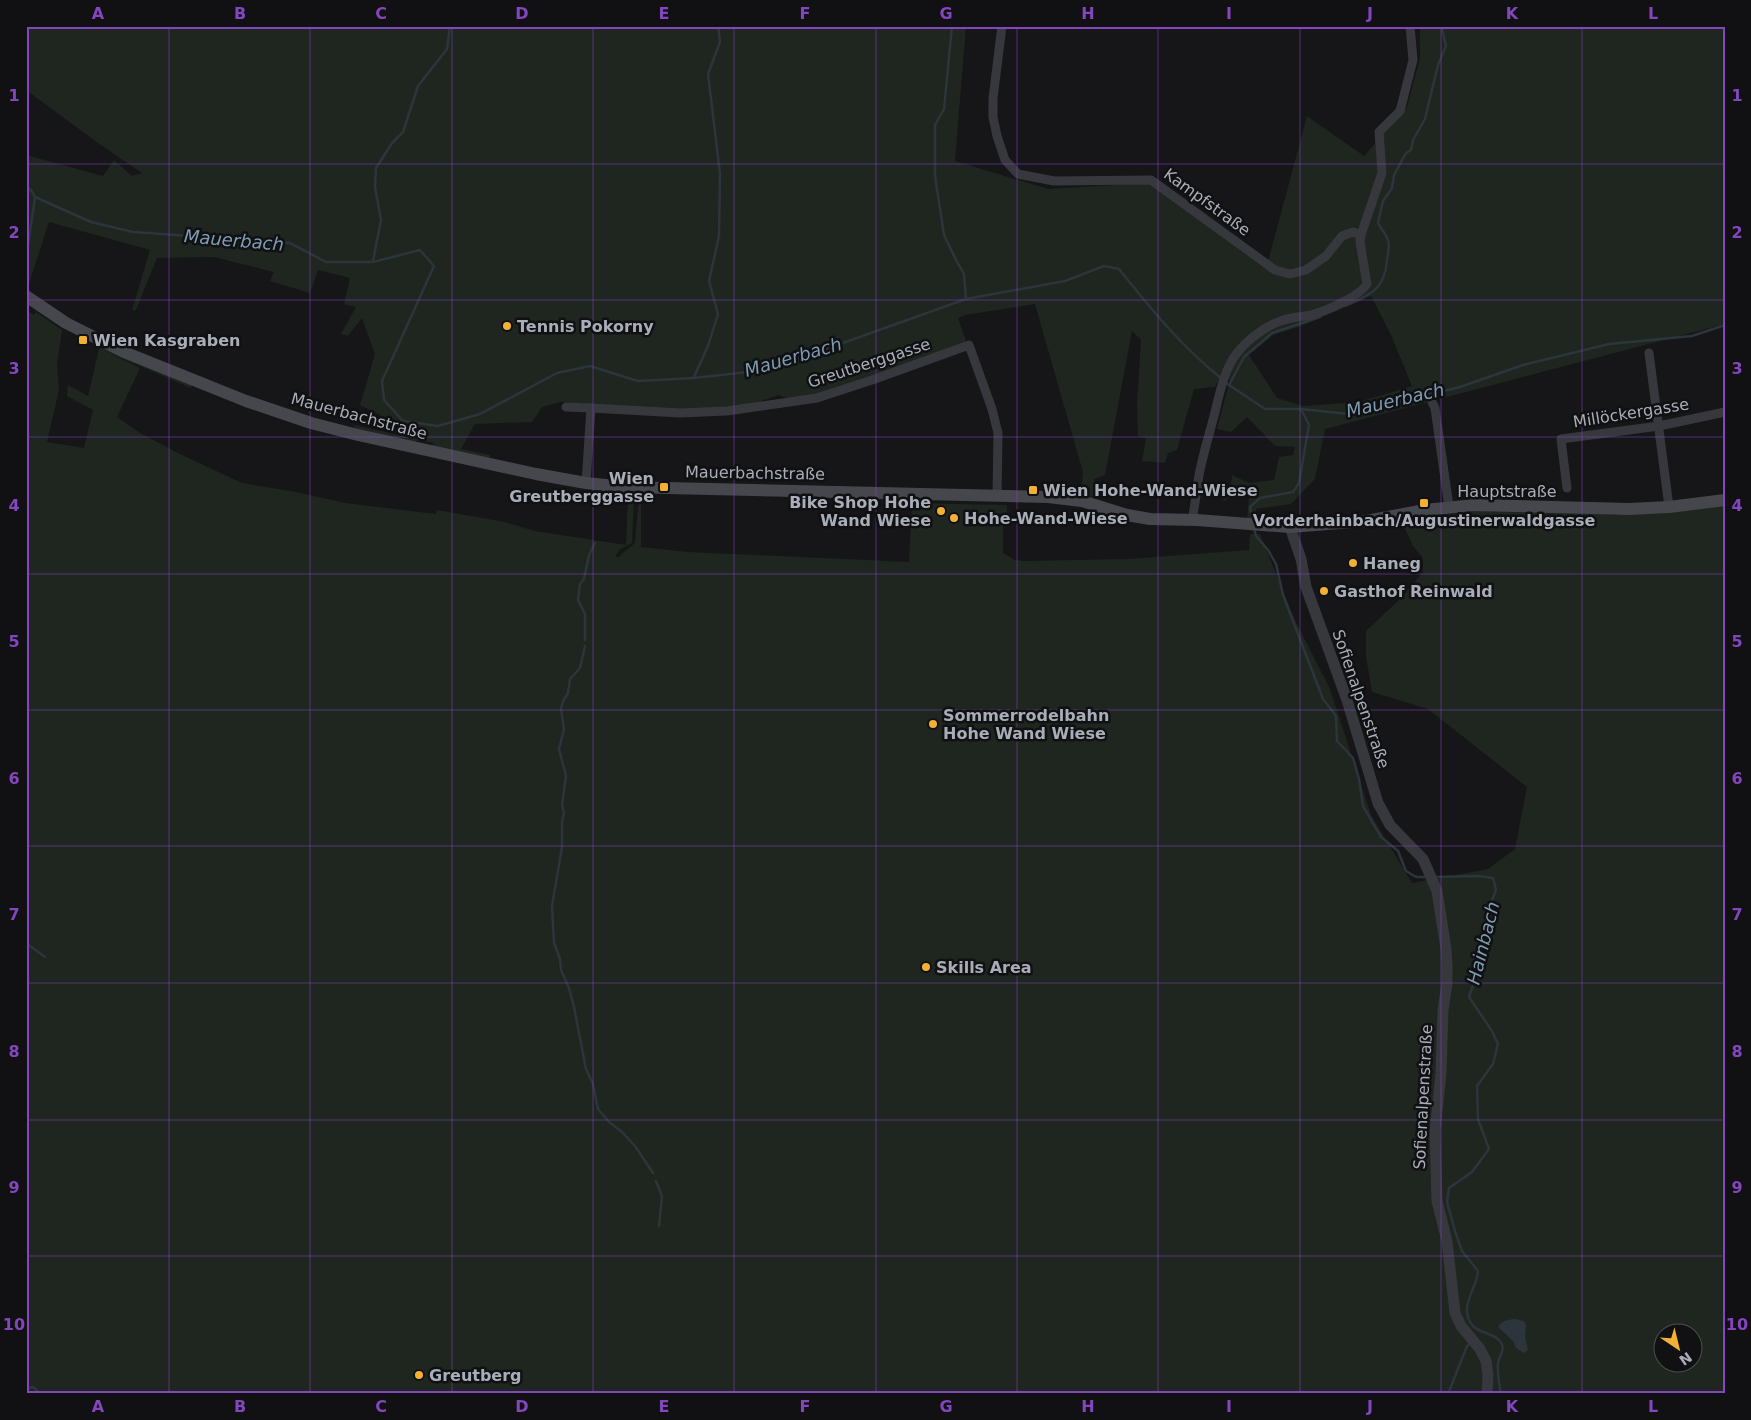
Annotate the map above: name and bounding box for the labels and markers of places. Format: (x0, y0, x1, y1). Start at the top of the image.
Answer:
place label: Tennis Pokorny (517, 317, 654, 336)
marker: Tennis Pokorny (501, 320, 513, 332)
place label: Wien Kasgraben (93, 331, 241, 350)
marker: Wien Kasgraben (77, 334, 89, 346)
place label: Wien Greutberggasse (509, 469, 654, 506)
marker: Wien Greutberggasse (658, 481, 670, 493)
place label: Wien Hohe-Wand-Wiese (1043, 481, 1258, 500)
marker: Wien Hohe-Wand-Wiese (1027, 484, 1039, 496)
place label: Bike Shop Hohe Wand Wiese (789, 493, 931, 530)
marker: Vorderhainbach/Augustinerwaldgasse (1418, 497, 1430, 509)
marker: Bike Shop Hohe Wand Wiese (935, 505, 947, 517)
place label: Hohe-Wand-Wiese (964, 509, 1128, 528)
place label: Vorderhainbach/Augustinerwaldgasse (1253, 511, 1595, 530)
marker: Hohe-Wand-Wiese (948, 512, 960, 524)
place label: Haneg (1363, 554, 1421, 573)
marker: Haneg (1347, 557, 1359, 569)
place label: Gasthof Reinwald (1334, 582, 1493, 601)
marker: Gasthof Reinwald (1318, 585, 1330, 597)
place label: Sommerrodelbahn Hohe Wand Wiese (943, 706, 1109, 743)
marker: Sommerrodelbahn Hohe Wand Wiese (927, 718, 939, 730)
place label: Skills Area (936, 958, 1032, 977)
marker: Skills Area (920, 961, 932, 973)
place label: Greutberg (429, 1366, 522, 1385)
marker: Greutberg (413, 1369, 425, 1381)

